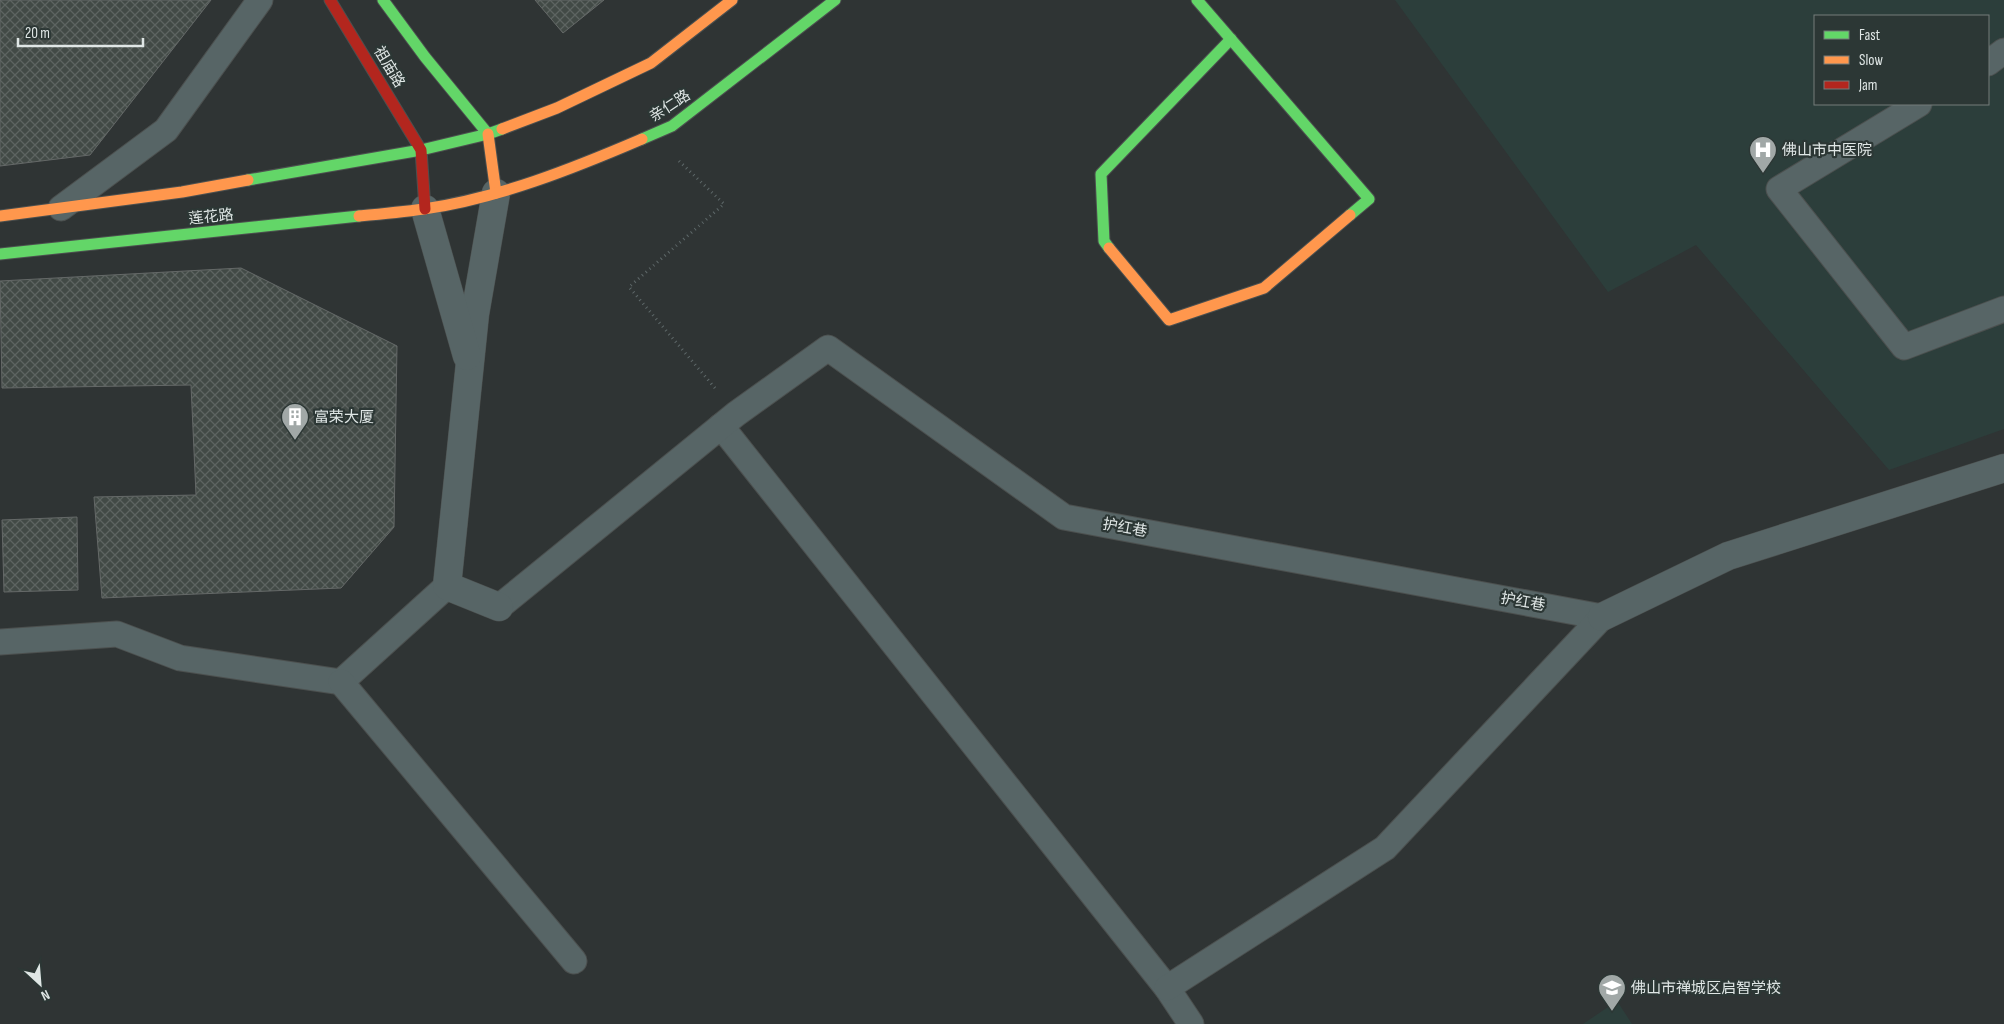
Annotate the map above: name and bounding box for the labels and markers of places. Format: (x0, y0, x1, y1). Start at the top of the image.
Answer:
hospital icon: 佛山市中医院 (1748, 135, 1778, 174)
place label: 佛山市中医院 (1782, 141, 1872, 160)
building icon: 富荣大厦 (280, 402, 310, 441)
place label: 富荣大厦 (314, 408, 374, 427)
school or university icon: 佛山市禅城区启智学校 (1597, 973, 1627, 1012)
place label: 佛山市禅城区启智学校 (1631, 979, 1781, 998)

